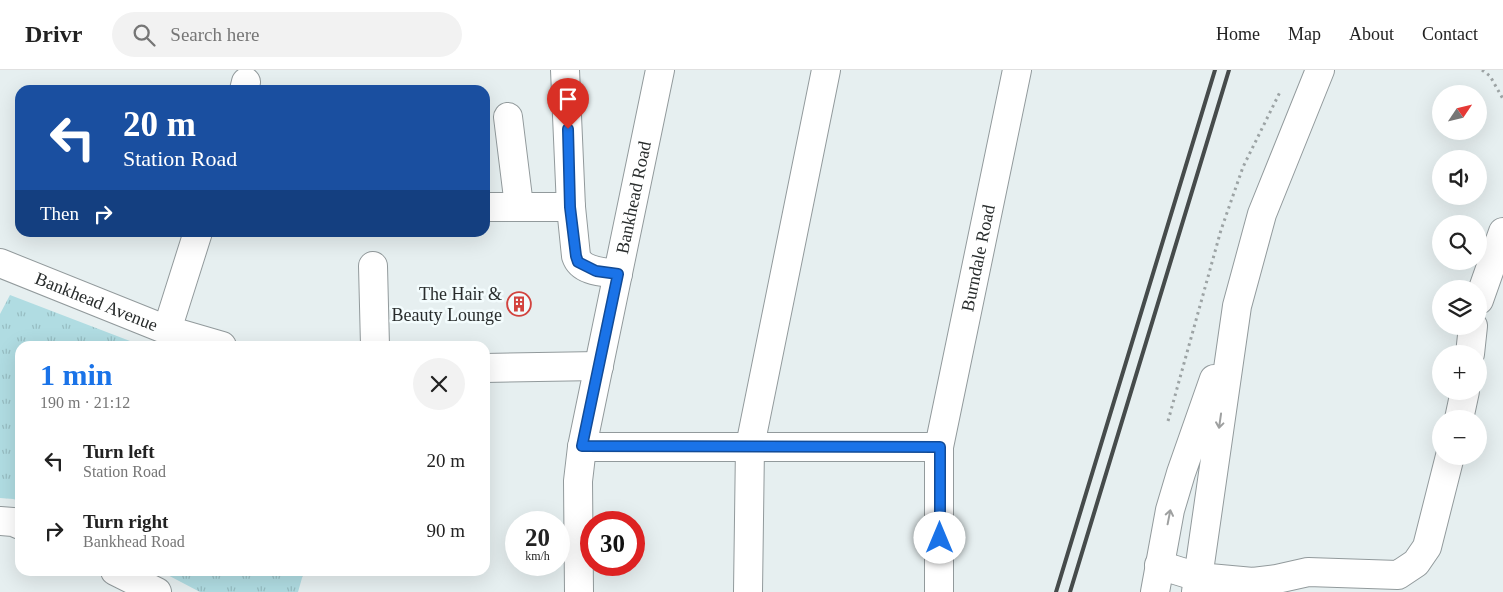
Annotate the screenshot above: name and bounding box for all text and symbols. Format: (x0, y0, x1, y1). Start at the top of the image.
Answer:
search box (112, 12, 462, 57)
text: Drivr (25, 21, 82, 47)
icon: search (130, 21, 158, 49)
text: Search here (170, 24, 259, 45)
text: Home (1216, 24, 1260, 44)
text: Map (1288, 24, 1321, 44)
text: About (1349, 24, 1394, 44)
text: Contact (1422, 24, 1478, 44)
pin (547, 78, 589, 129)
icon: arrive (554, 85, 582, 113)
north arrow (1432, 85, 1488, 140)
map controls (1432, 85, 1487, 465)
icon: left (40, 105, 105, 170)
text: 20 m (123, 105, 196, 144)
street label: Bankhead Road (612, 139, 655, 256)
text: Station Road (123, 146, 237, 171)
button: sound (1432, 150, 1487, 205)
icon: right (89, 200, 117, 228)
text: Then (40, 203, 79, 224)
street label: Burndale Road (957, 203, 999, 313)
button: search (1432, 215, 1487, 270)
street label: Bankhead Avenue (32, 268, 161, 335)
button: layers (1432, 280, 1487, 335)
place label: The Hair & Beauty Lounge (392, 284, 502, 325)
building icon: The Hair & Beauty Lounge (506, 291, 532, 317)
button: + (1432, 345, 1487, 400)
text: 1 min (40, 358, 113, 391)
button: close (413, 358, 465, 410)
text: 190 m · 21:12 (40, 394, 130, 411)
button: − (1432, 410, 1487, 465)
one-way arrow (1215, 413, 1225, 429)
text: Turn left (83, 441, 155, 462)
icon: left (40, 447, 68, 475)
text: 20 m (426, 450, 465, 471)
text: Station Road (83, 463, 166, 480)
one-way arrow (1164, 509, 1174, 525)
text: Turn right (83, 511, 168, 532)
speed limit sign: 30 (580, 511, 645, 576)
position arrow (913, 511, 965, 563)
icon: right (40, 517, 68, 545)
text: 90 m (426, 520, 465, 541)
text: 20 (525, 524, 550, 551)
text: Bankhead Road (83, 533, 185, 550)
text: km/h (525, 549, 550, 563)

